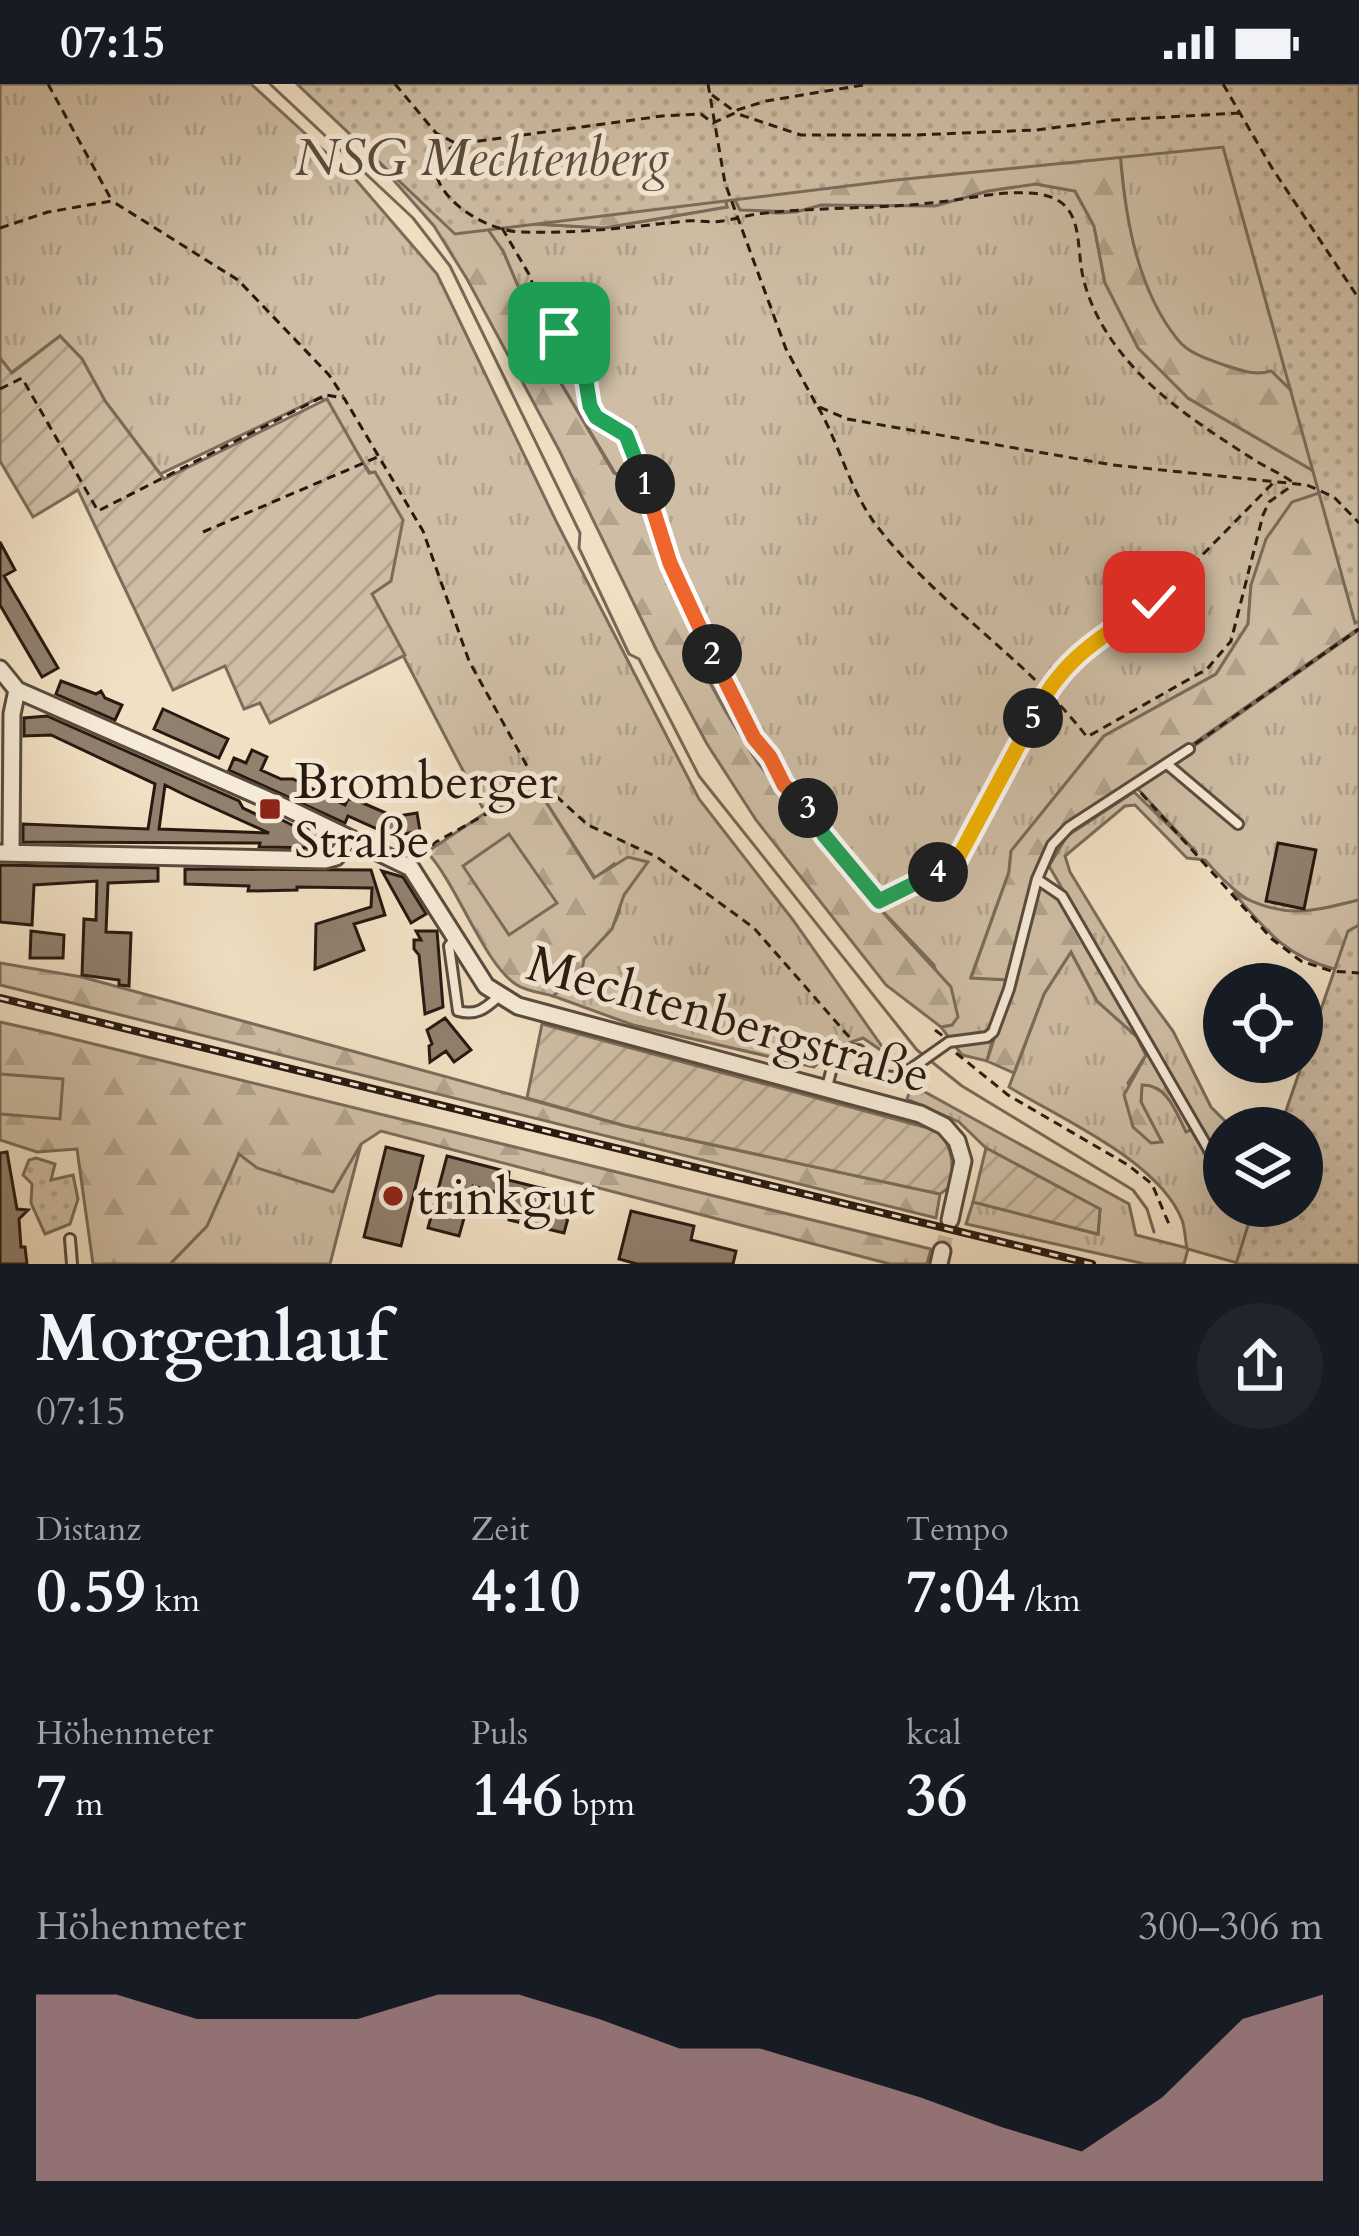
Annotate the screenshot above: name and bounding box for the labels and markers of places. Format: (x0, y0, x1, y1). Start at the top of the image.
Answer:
pin (508, 282, 610, 384)
pin: 1 (615, 454, 675, 514)
pin (1103, 551, 1205, 653)
pin: 2 (682, 624, 742, 684)
pin: 5 (1003, 688, 1063, 748)
place label: Bromberger Straße (294, 747, 558, 876)
pin: 3 (778, 778, 838, 838)
marker: Bromberger Straße (257, 796, 283, 822)
pin: 4 (908, 842, 968, 902)
place label: trinkgut (417, 1163, 595, 1233)
marker: trinkgut (380, 1183, 406, 1209)

